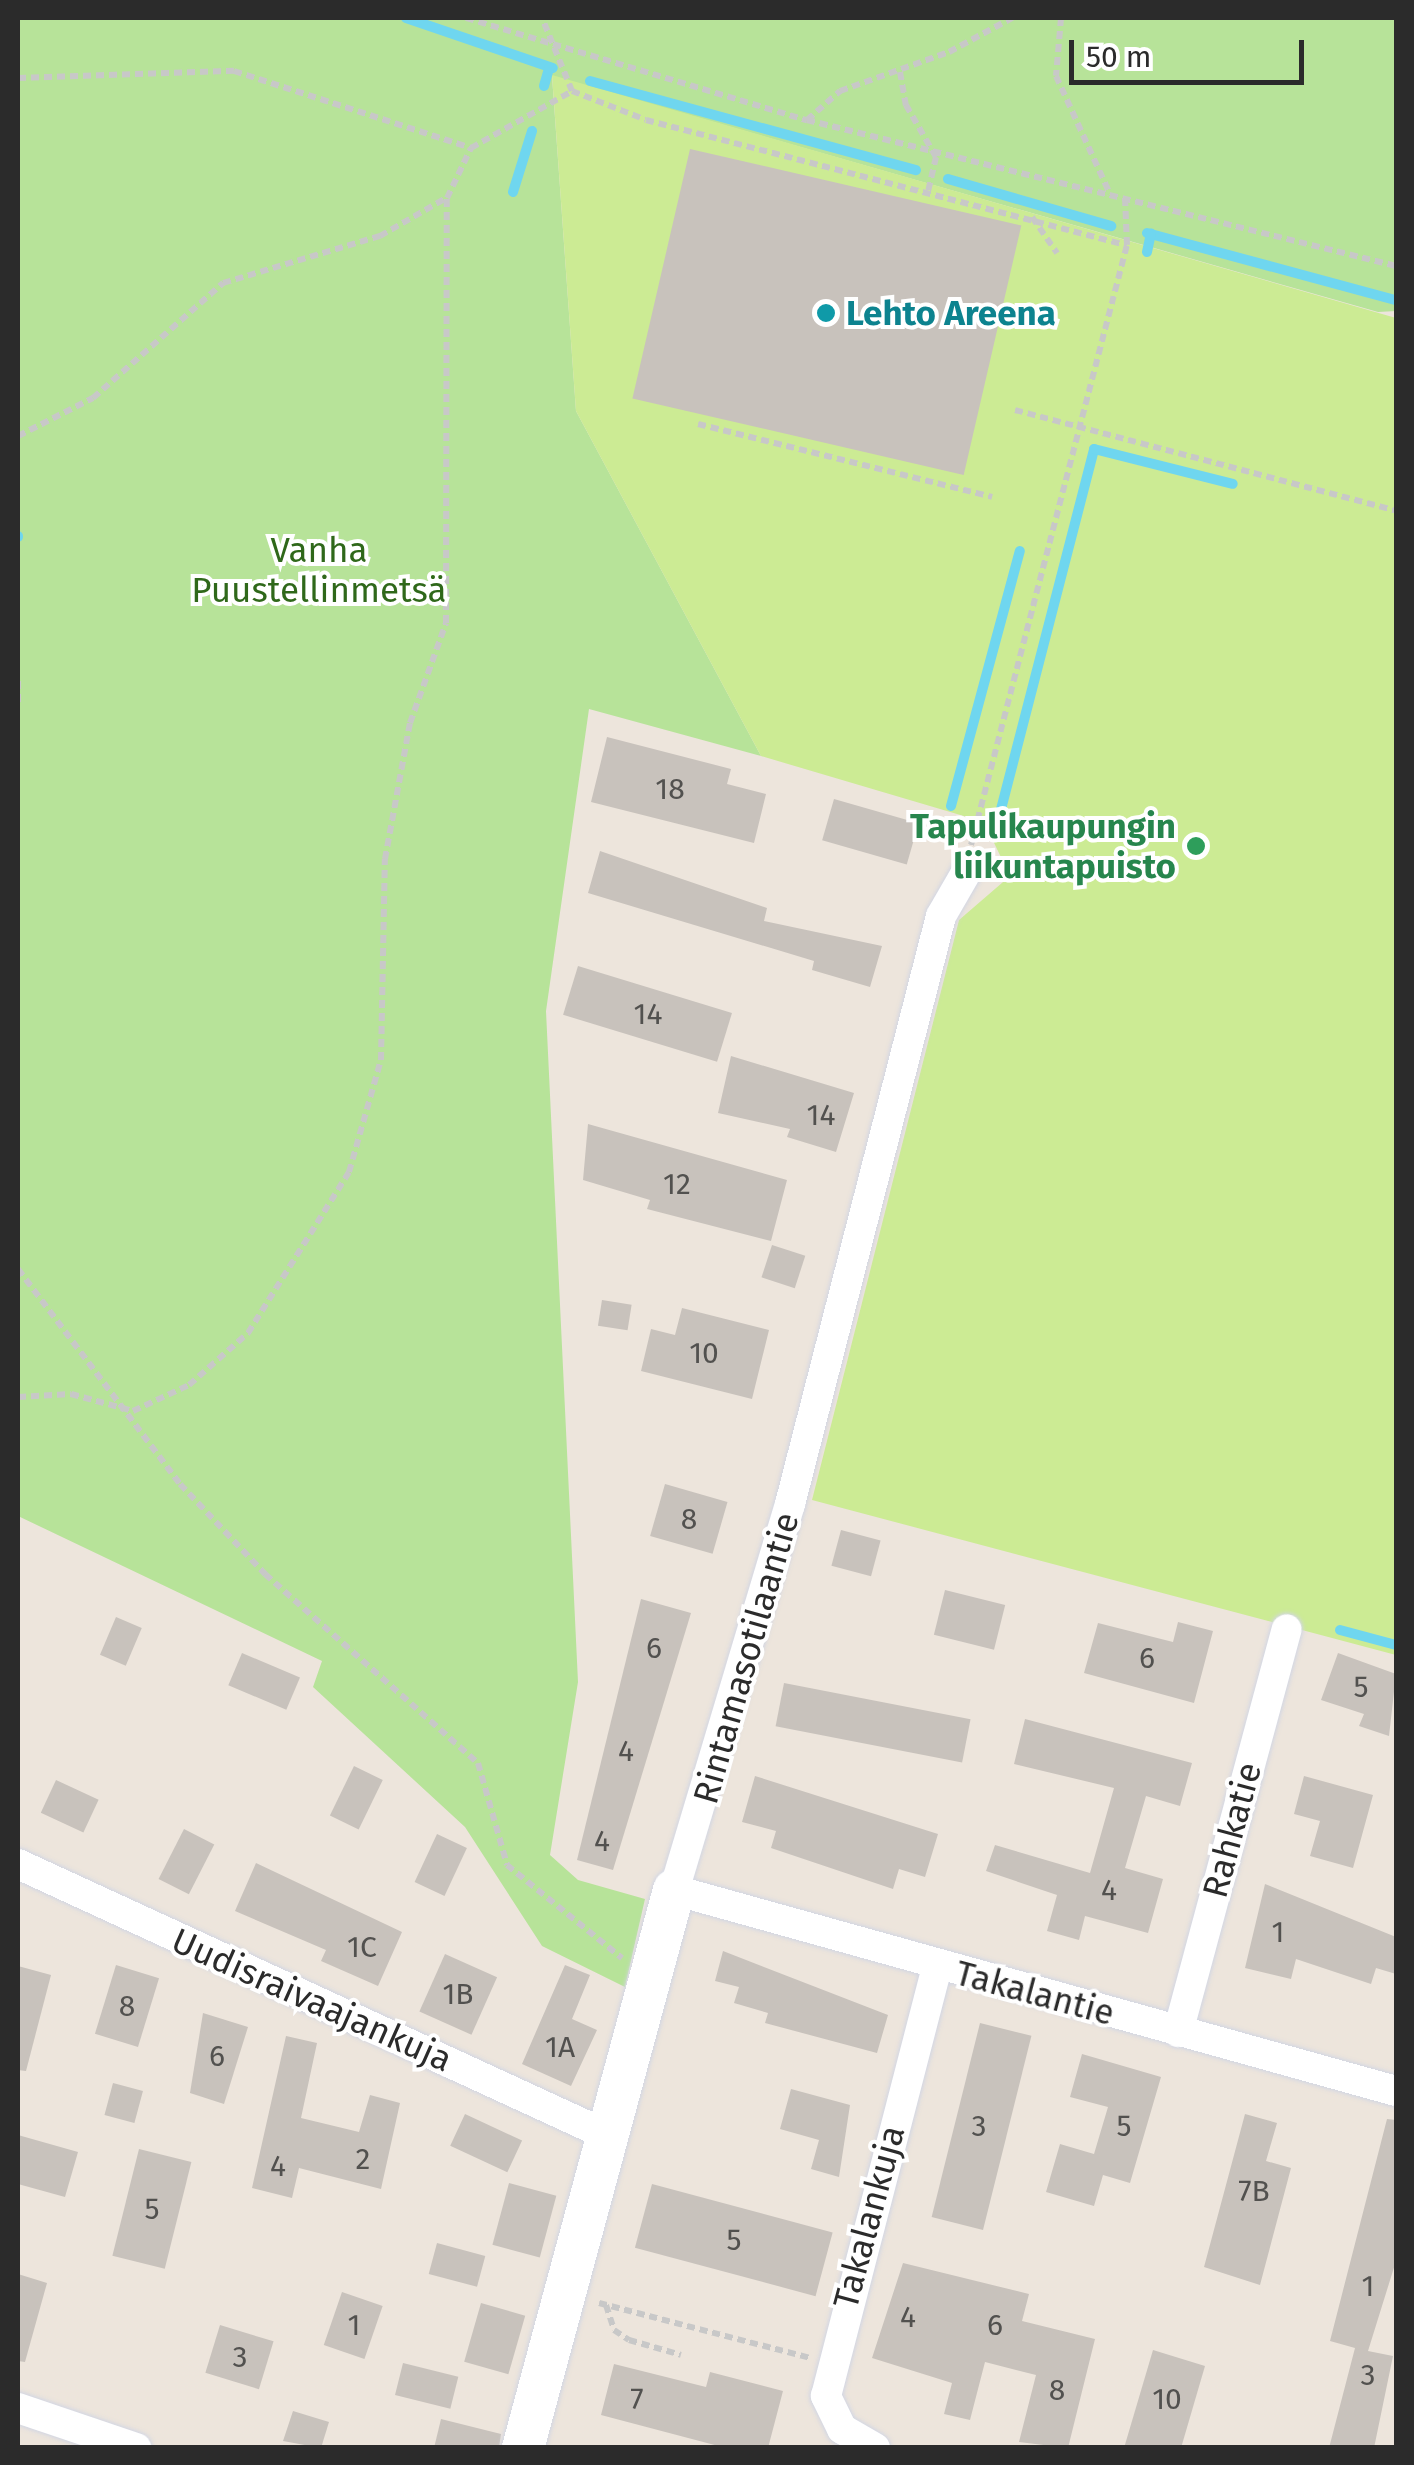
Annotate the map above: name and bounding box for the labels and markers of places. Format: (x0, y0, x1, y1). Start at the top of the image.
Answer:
place label: Lehto Areena (846, 292, 1056, 334)
marker: Lehto Areena (815, 302, 837, 324)
place label: Tapulikaupungin liikuntapuisto (910, 805, 1176, 887)
marker: Tapulikaupungin liikuntapuisto (1185, 835, 1207, 857)

